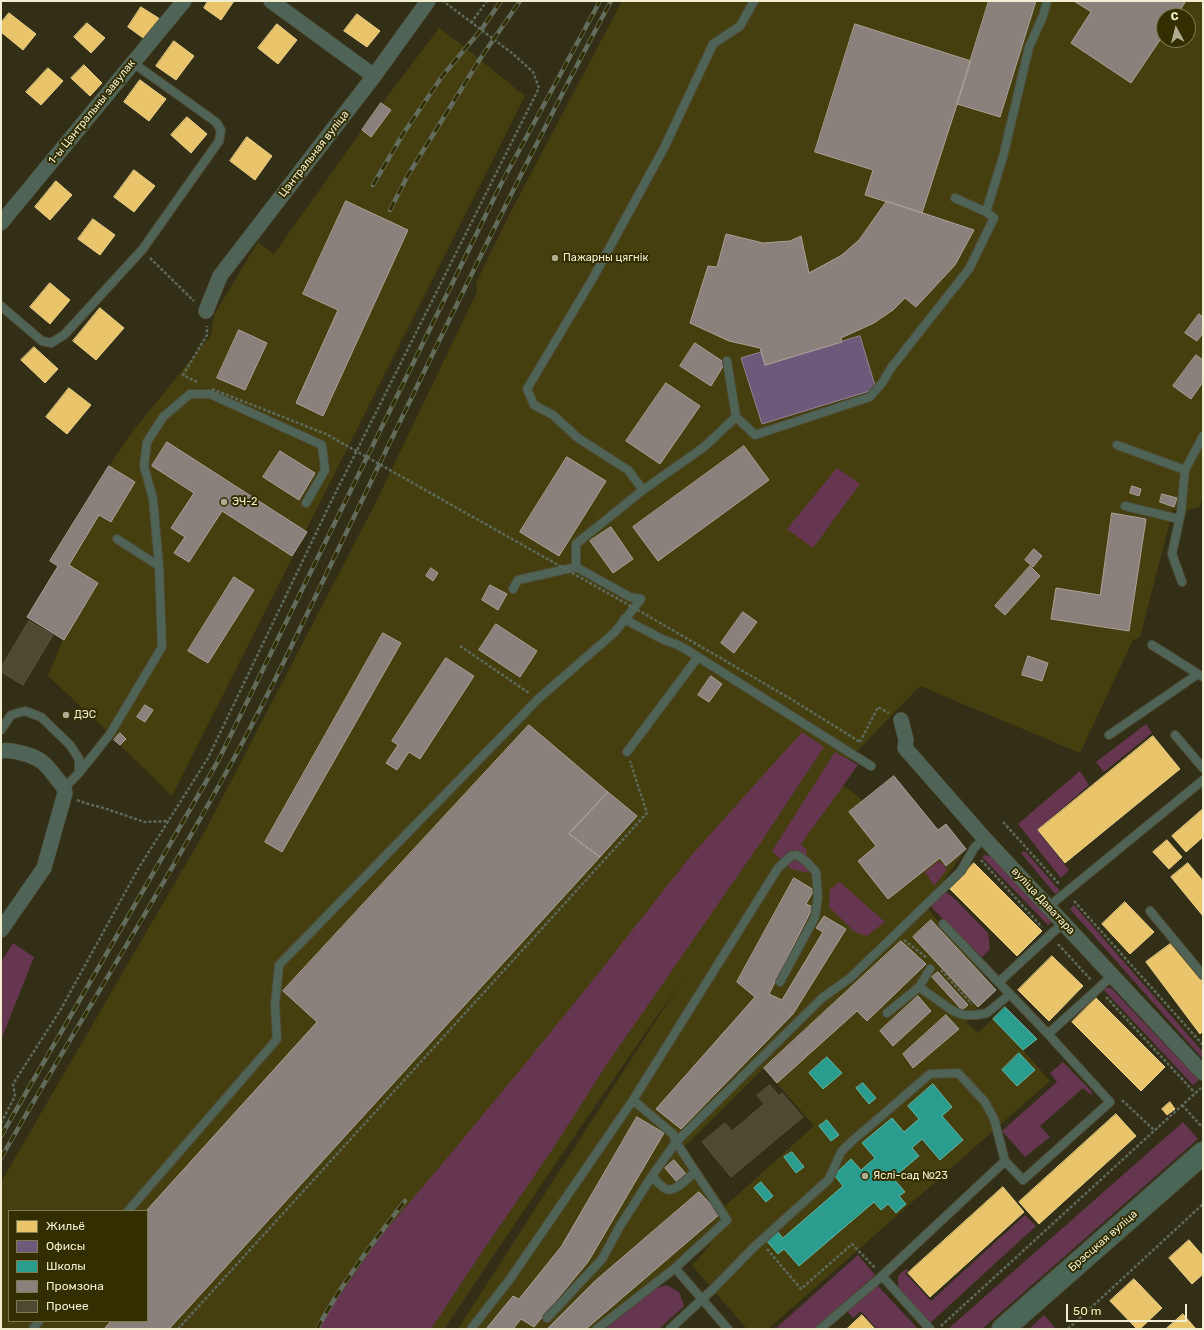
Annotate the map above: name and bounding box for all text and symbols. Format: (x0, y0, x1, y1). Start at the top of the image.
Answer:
north arrow (1156, 8, 1196, 48)
text: С (1170, 10, 1179, 24)
street label: 1-ы Цэнтральны завулак (46, 57, 138, 167)
street label: Цэнтральная вуліца (276, 108, 352, 200)
place label: Пажарны цягнік (563, 251, 648, 265)
marker: Пажарны цягнік (550, 253, 560, 263)
place label: ЭЧ-2 (232, 495, 258, 509)
marker: ЭЧ-2 (219, 497, 229, 507)
place label: ДЭС (74, 708, 96, 722)
marker: ДЭС (61, 710, 71, 720)
street label: вуліца Даватара (1009, 865, 1077, 937)
place label: Яслі-сад №23 (873, 1169, 948, 1183)
marker: Яслі-сад №23 (860, 1171, 870, 1181)
street label: Брэсцкая вуліца (1066, 1207, 1140, 1275)
legend (8, 1210, 148, 1322)
text: Жильё (46, 1219, 85, 1233)
text: Офисы (46, 1239, 85, 1253)
text: Школы (46, 1259, 86, 1273)
text: Промзона (46, 1279, 104, 1293)
scale bar (1068, 1296, 1189, 1322)
text: Прочее (46, 1299, 89, 1313)
text: 50 m (1073, 1304, 1101, 1318)

